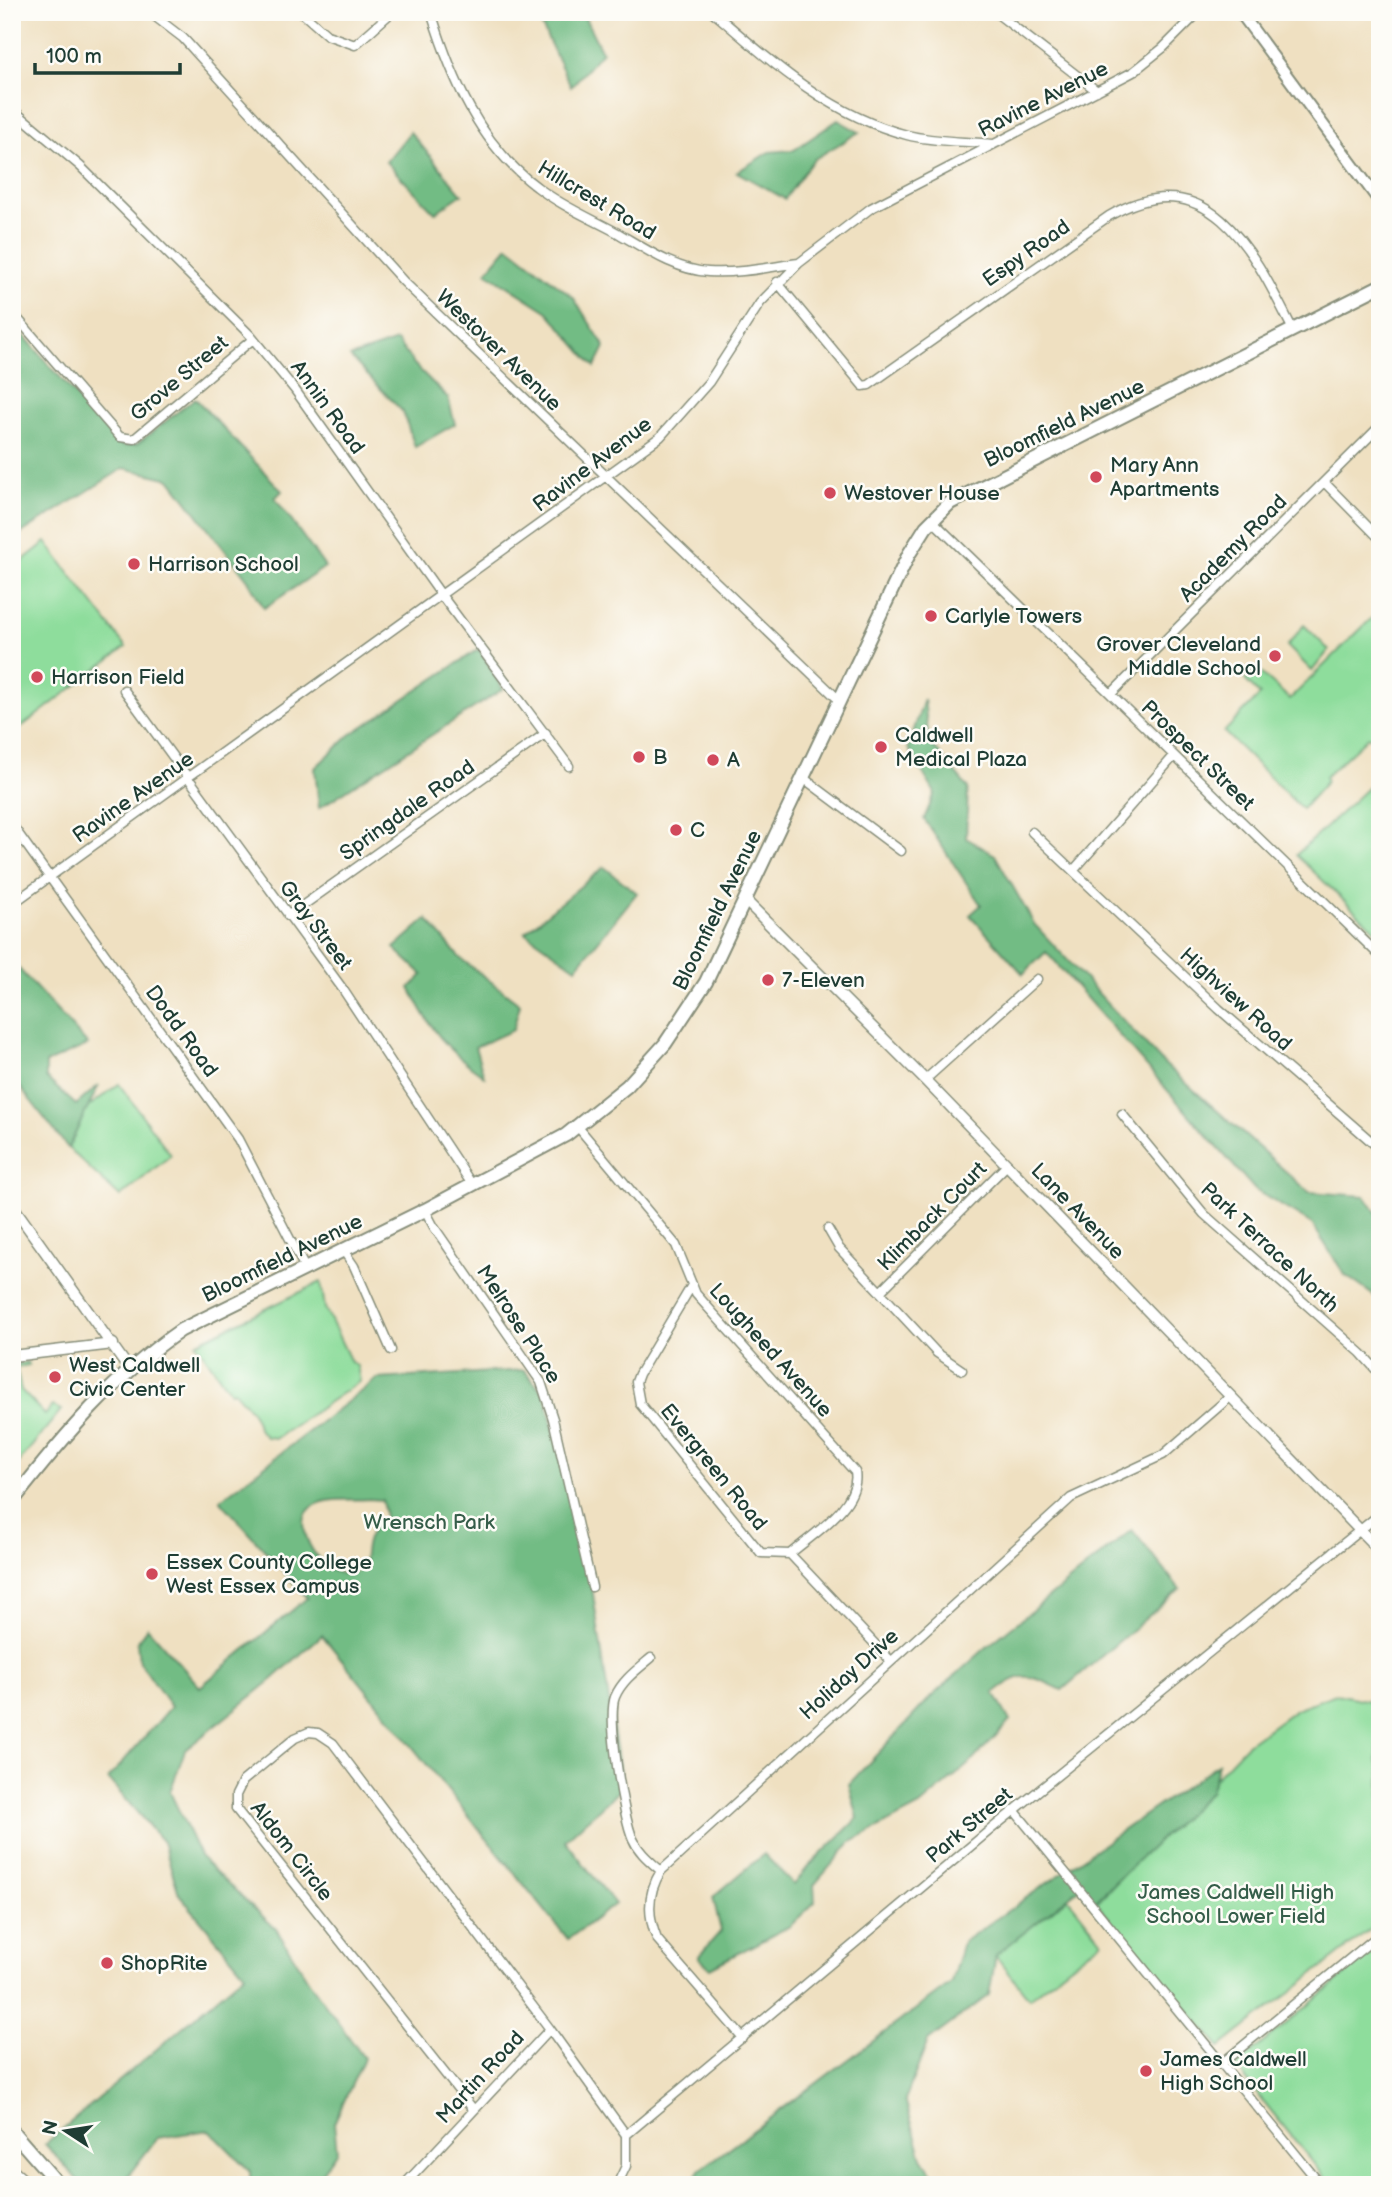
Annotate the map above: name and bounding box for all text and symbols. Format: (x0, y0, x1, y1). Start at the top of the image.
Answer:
scale bar (35, 32, 180, 76)
text: 100 m (46, 44, 102, 69)
street label: Ravine Avenue (974, 56, 1112, 143)
street label: Hillcrest Road (533, 155, 660, 246)
street label: Espy Road (978, 214, 1075, 293)
street label: Westover Avenue (431, 284, 566, 416)
street label: Grove Street (125, 330, 234, 427)
street label: Annin Road (285, 356, 370, 459)
street label: Bloomfield Avenue (980, 374, 1149, 473)
street label: Ravine Avenue (528, 412, 657, 517)
place label: Mary Ann Apartments (1110, 453, 1219, 502)
marker: Mary Ann Apartments (1088, 469, 1104, 485)
place label: Westover House (844, 481, 1000, 506)
marker: Westover House (822, 485, 838, 501)
street label: Academy Road (1174, 489, 1292, 607)
place label: Harrison School (148, 552, 299, 577)
marker: Harrison School (126, 556, 142, 572)
place label: Carlyle Towers (945, 604, 1082, 629)
marker: Carlyle Towers (923, 608, 939, 624)
place label: Grover Cleveland Middle School (1096, 632, 1261, 681)
marker: Grover Cleveland Middle School (1267, 648, 1283, 664)
place label: Harrison Field (51, 665, 185, 690)
marker: Harrison Field (29, 669, 45, 685)
street label: Prospect Street (1136, 695, 1260, 816)
place label: Caldwell Medical Plaza (895, 723, 1027, 772)
marker: Caldwell Medical Plaza (873, 739, 889, 755)
place label: B (653, 745, 667, 770)
street label: Ravine Avenue (68, 746, 199, 848)
place label: A (727, 748, 740, 773)
marker: B (631, 749, 647, 765)
marker: A (705, 752, 721, 768)
street label: Springdale Road (335, 755, 479, 866)
place label: C (690, 818, 705, 843)
marker: C (668, 822, 684, 838)
street label: Bloomfield Avenue (668, 826, 767, 995)
street label: Gray Street (274, 876, 358, 976)
street label: Highview Road (1175, 943, 1297, 1056)
place label: 7-Eleven (782, 968, 865, 993)
marker: 7-Eleven (760, 972, 776, 988)
street label: Dodd Road (140, 980, 223, 1082)
street label: Klimback Court (873, 1156, 993, 1276)
street label: Lane Avenue (1026, 1158, 1130, 1265)
street label: Park Terrace North (1195, 1177, 1344, 1318)
street label: Bloomfield Avenue (198, 1209, 367, 1308)
street label: Melrose Place (471, 1260, 566, 1388)
street label: Lougheed Avenue (704, 1278, 837, 1422)
place label: West Caldwell Civic Center (69, 1353, 200, 1402)
marker: West Caldwell Civic Center (47, 1369, 63, 1385)
street label: Evergreen Road (655, 1399, 772, 1536)
park label: Wrensch Park (363, 1510, 495, 1535)
place label: Essex County College West Essex Campus (166, 1550, 372, 1599)
marker: Essex County College West Essex Campus (144, 1566, 160, 1582)
street label: Holiday Drive (795, 1624, 904, 1725)
street label: Park Street (921, 1782, 1018, 1869)
street label: Aldom Circle (245, 1797, 338, 1906)
park label: James Caldwell High School Lower Field (1138, 1880, 1334, 1929)
place label: ShopRite (121, 1951, 208, 1976)
marker: ShopRite (99, 1955, 115, 1971)
street label: Martin Road (431, 2026, 530, 2129)
place label: James Caldwell High School (1160, 2047, 1307, 2096)
marker: James Caldwell High School (1138, 2063, 1154, 2079)
north arrow (32, 2096, 102, 2166)
text: N (38, 2118, 64, 2137)

